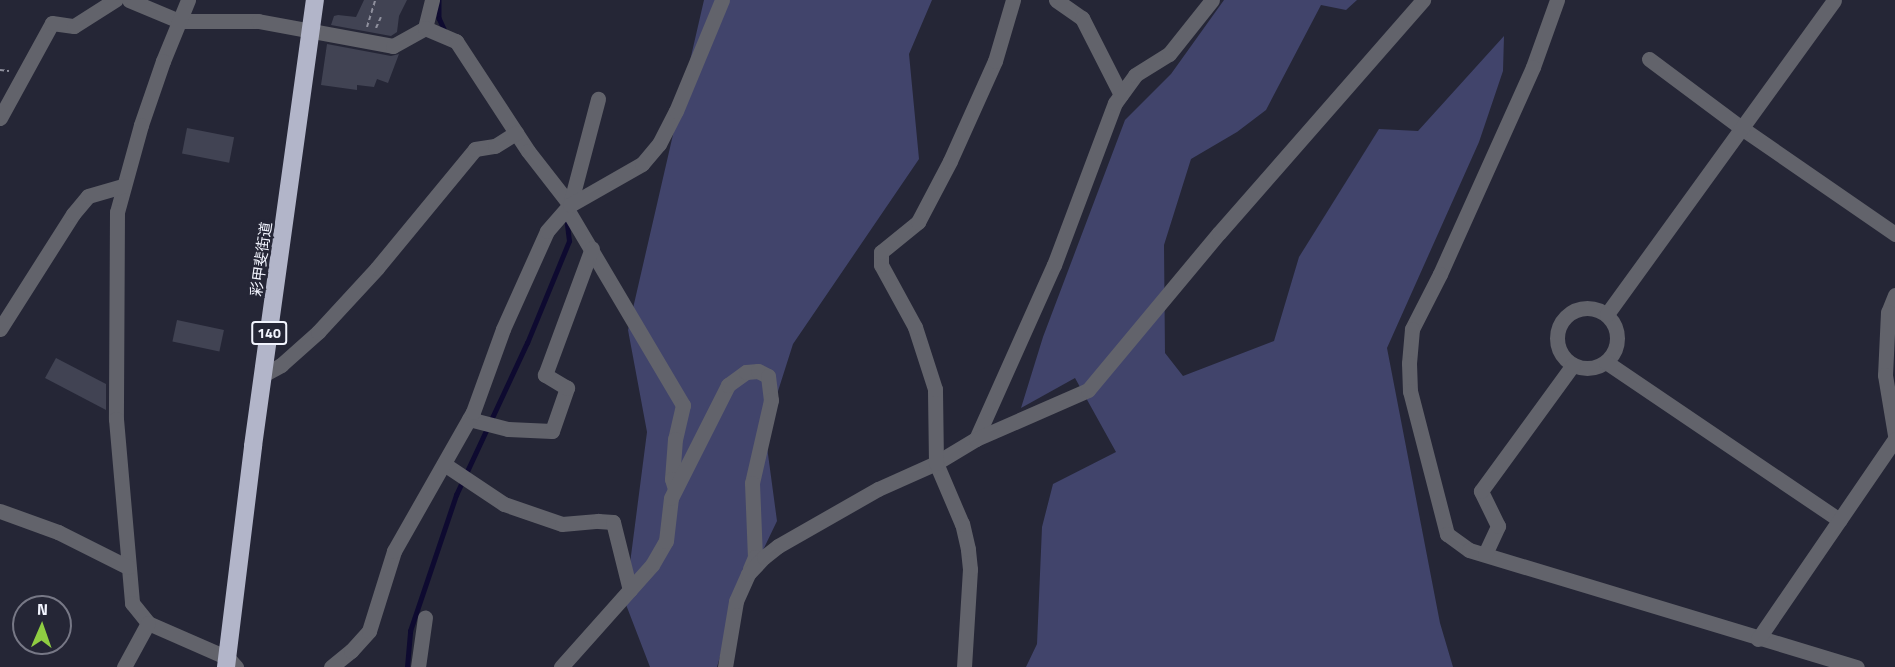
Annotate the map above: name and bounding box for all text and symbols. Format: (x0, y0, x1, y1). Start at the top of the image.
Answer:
street label: 彩甲斐街道 (247, 221, 275, 297)
road number: 140 (251, 322, 287, 344)
north arrow (12, 595, 72, 655)
text: N (37, 597, 49, 621)

